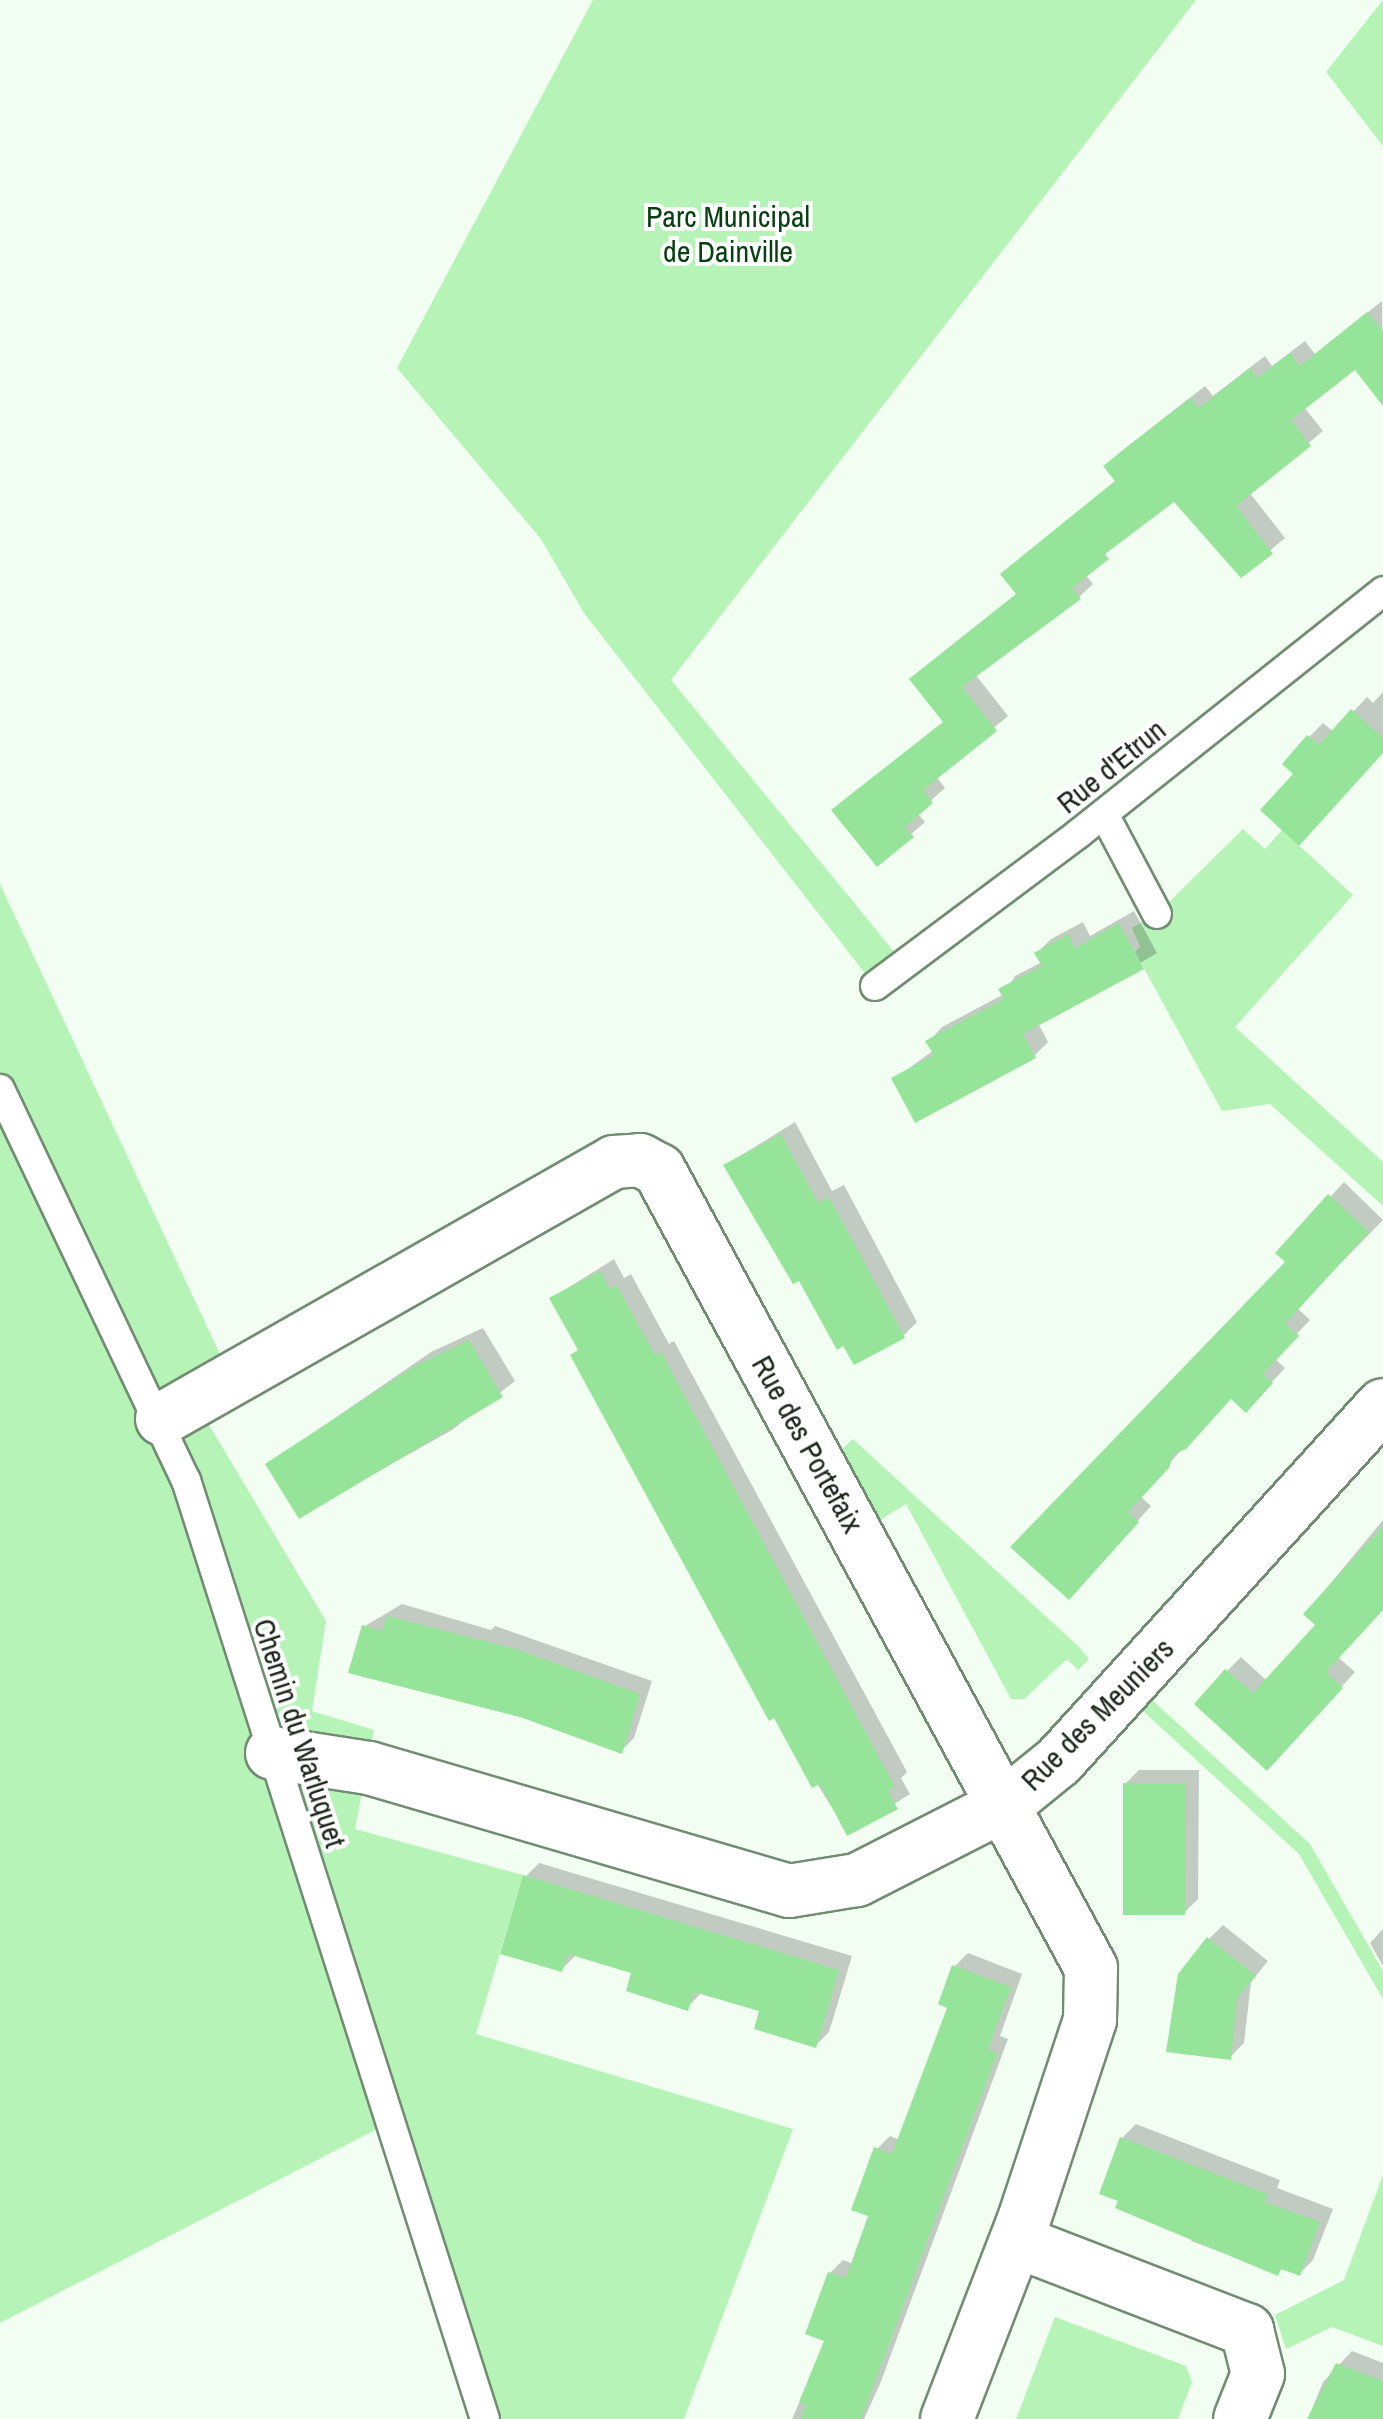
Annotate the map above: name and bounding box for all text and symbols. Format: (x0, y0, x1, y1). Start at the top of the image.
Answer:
park label: Parc Municipal de Dainville (646, 198, 810, 268)
street label: Rue d'Etrun (1049, 711, 1173, 821)
street label: Rue des Portefaix (745, 1349, 871, 1539)
street label: Chemin du Warluquet (246, 1614, 354, 1852)
street label: Rue des Meuniers (1013, 1630, 1181, 1798)

